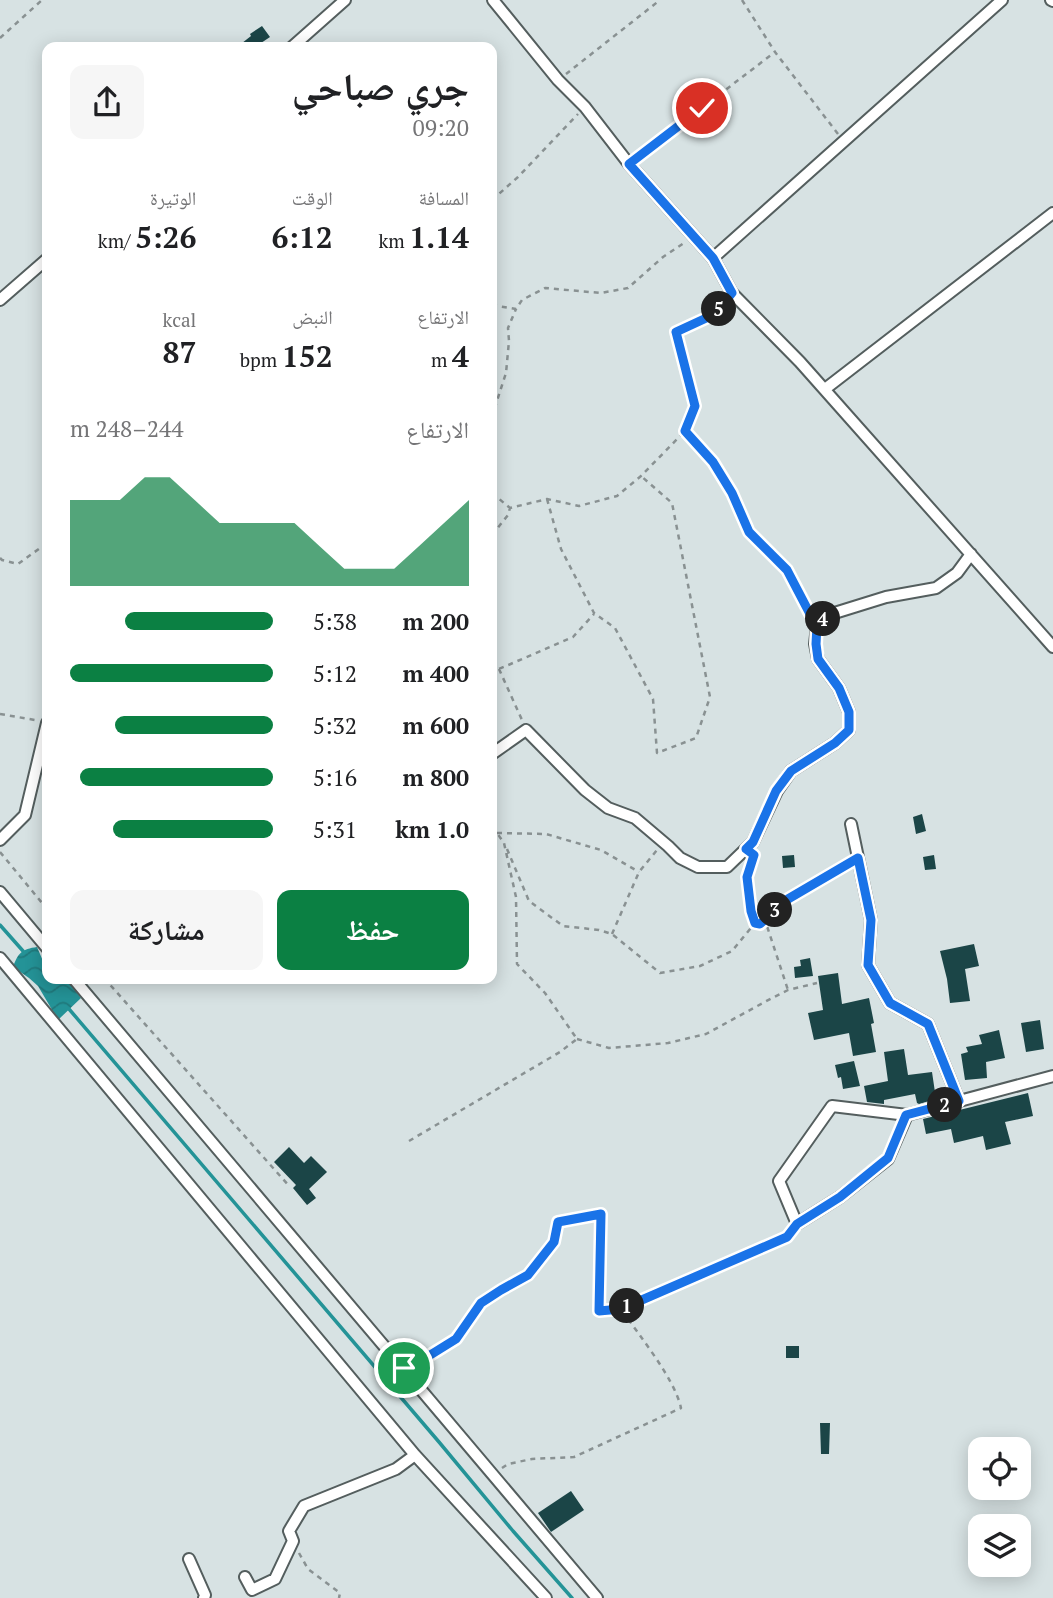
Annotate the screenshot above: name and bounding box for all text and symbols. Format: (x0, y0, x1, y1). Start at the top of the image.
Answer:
text: جري صباحي (292, 61, 469, 111)
button: share (70, 65, 144, 139)
pin (672, 78, 732, 138)
icon: check (683, 89, 721, 127)
text: 09:20 (412, 112, 469, 143)
text: الوتيرة (150, 185, 196, 210)
text: الوقت (292, 185, 333, 210)
text: المسافة (419, 185, 469, 210)
text: 5:26 (135, 217, 196, 257)
text: 6:12 (272, 217, 333, 257)
text: 1.14 (409, 217, 469, 257)
text: /km (98, 228, 135, 253)
text: km (378, 228, 409, 253)
pin: 5 (702, 292, 736, 326)
text: 5 (713, 296, 724, 321)
text: النبض (292, 304, 333, 329)
text: الارتفاع (417, 304, 469, 329)
text: kcal (163, 307, 196, 332)
text: 87 (162, 332, 196, 372)
text: 152 (282, 336, 333, 376)
text: 4 (452, 336, 469, 376)
text: bpm (240, 347, 282, 372)
text: m (431, 347, 452, 372)
text: 244–248 m (70, 413, 183, 444)
text: الارتفاع (406, 414, 469, 445)
pin: 4 (806, 602, 840, 636)
text: 5:38 (313, 606, 357, 637)
text: 200 m (403, 606, 469, 637)
text: 4 (817, 606, 828, 631)
text: 5:12 (313, 658, 357, 689)
text: 400 m (403, 658, 469, 689)
text: 5:32 (313, 710, 357, 741)
text: 600 m (403, 710, 469, 741)
text: 5:16 (313, 762, 357, 793)
text: 800 m (403, 762, 469, 793)
text: 5:31 (313, 814, 357, 845)
text: 1.0 km (395, 814, 469, 845)
button: مشاركة (70, 890, 263, 970)
button: حفظ (277, 890, 469, 970)
pin: 3 (758, 892, 792, 928)
text: 3 (769, 897, 780, 922)
pin: 2 (928, 1088, 962, 1122)
text: 2 (939, 1092, 950, 1117)
pin: 1 (610, 1288, 644, 1324)
text: 1 (621, 1293, 632, 1318)
pin (374, 1338, 434, 1398)
icon: arrive (385, 1349, 423, 1387)
map controls (968, 1437, 1031, 1577)
button: locate (968, 1437, 1031, 1500)
button: layers (968, 1514, 1031, 1577)

